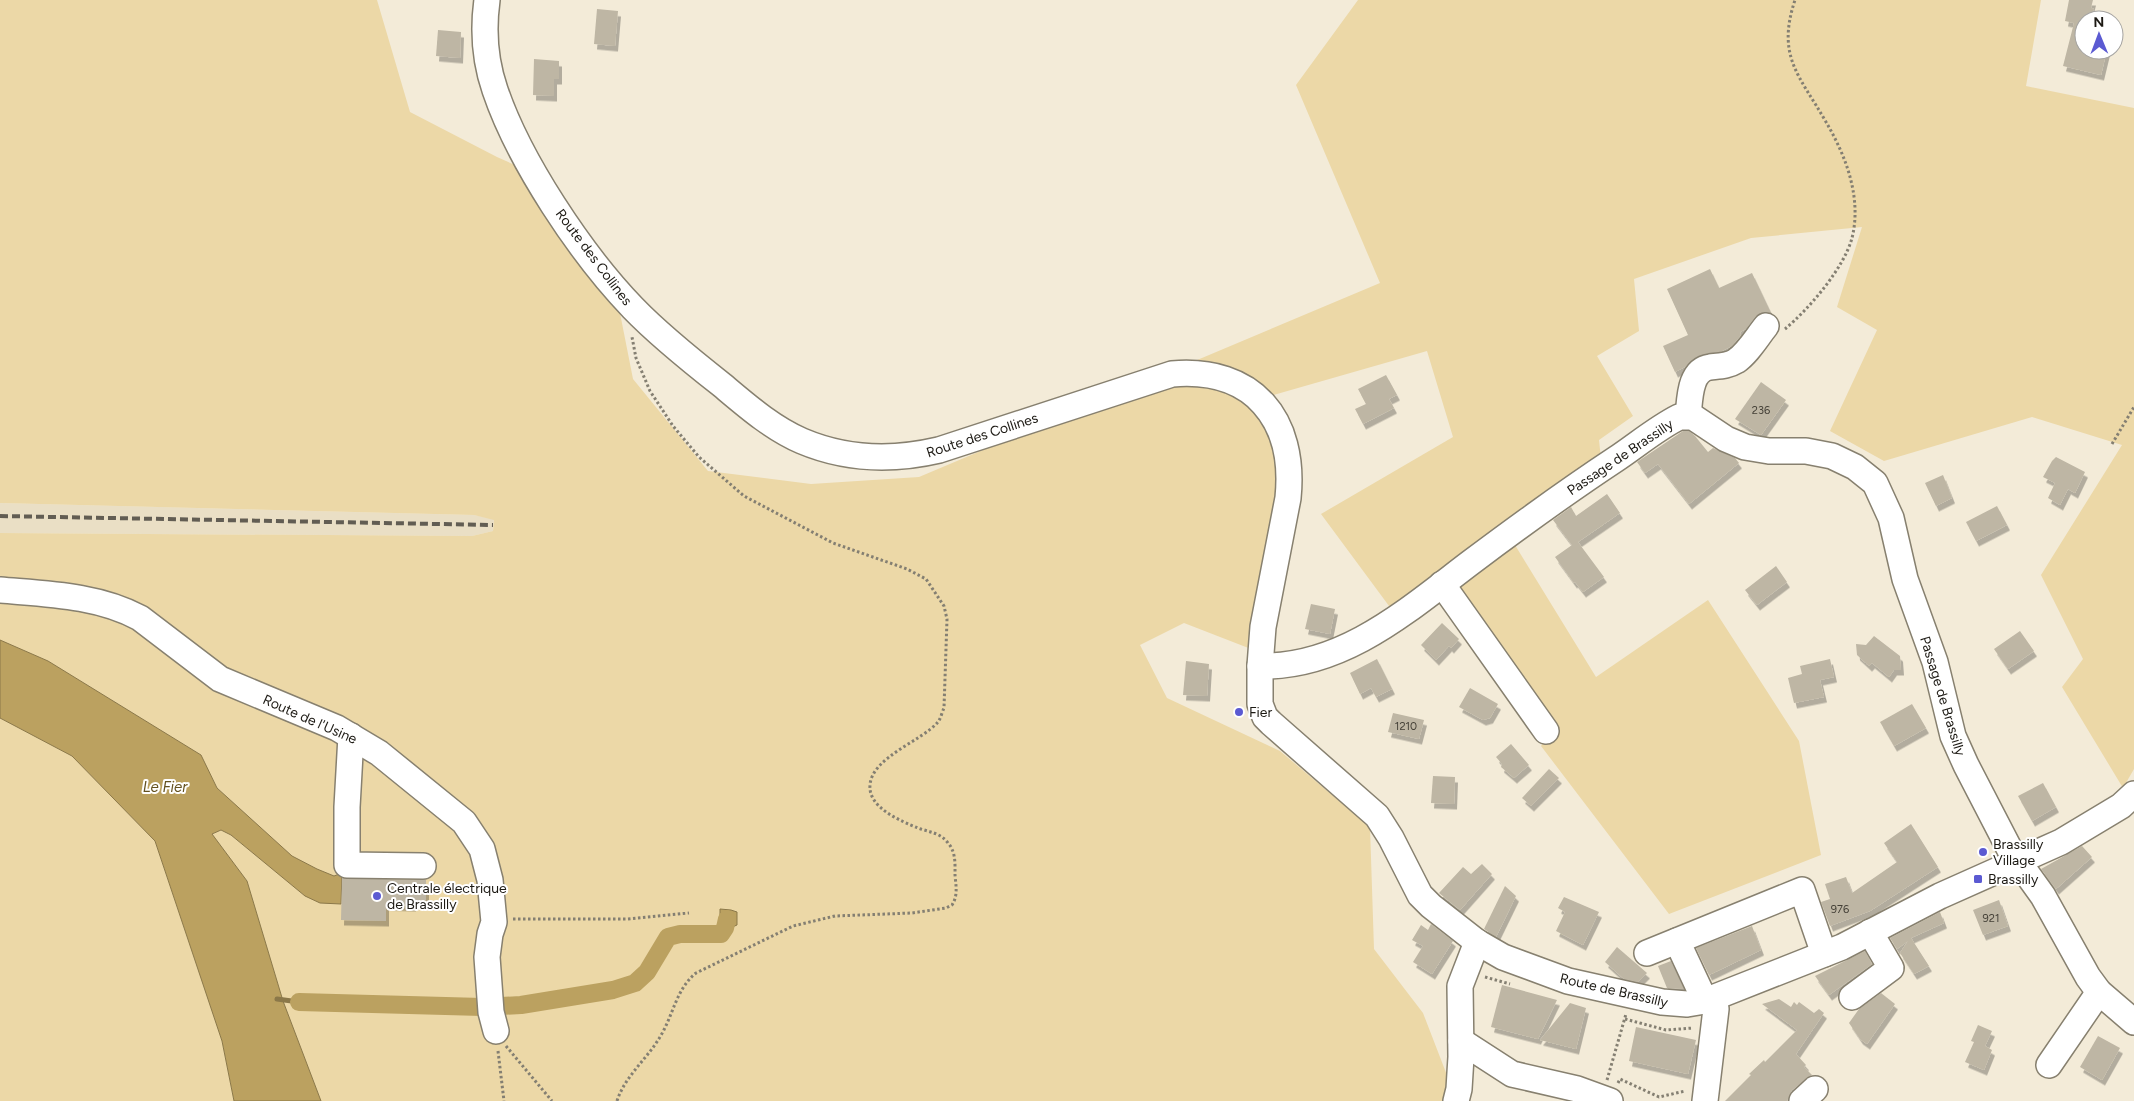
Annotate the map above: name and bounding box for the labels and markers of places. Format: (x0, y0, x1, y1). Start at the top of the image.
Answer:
place label: Fier (1249, 704, 1272, 721)
marker: Fier (1233, 706, 1245, 718)
place label: Brassilly Village (1993, 836, 2044, 869)
marker: Brassilly Village (1977, 846, 1989, 858)
place label: Brassilly (1988, 871, 2039, 888)
marker: Brassilly (1972, 873, 1984, 885)
place label: Centrale électrique de Brassilly (387, 880, 507, 913)
marker: Centrale électrique de Brassilly (371, 890, 383, 902)

